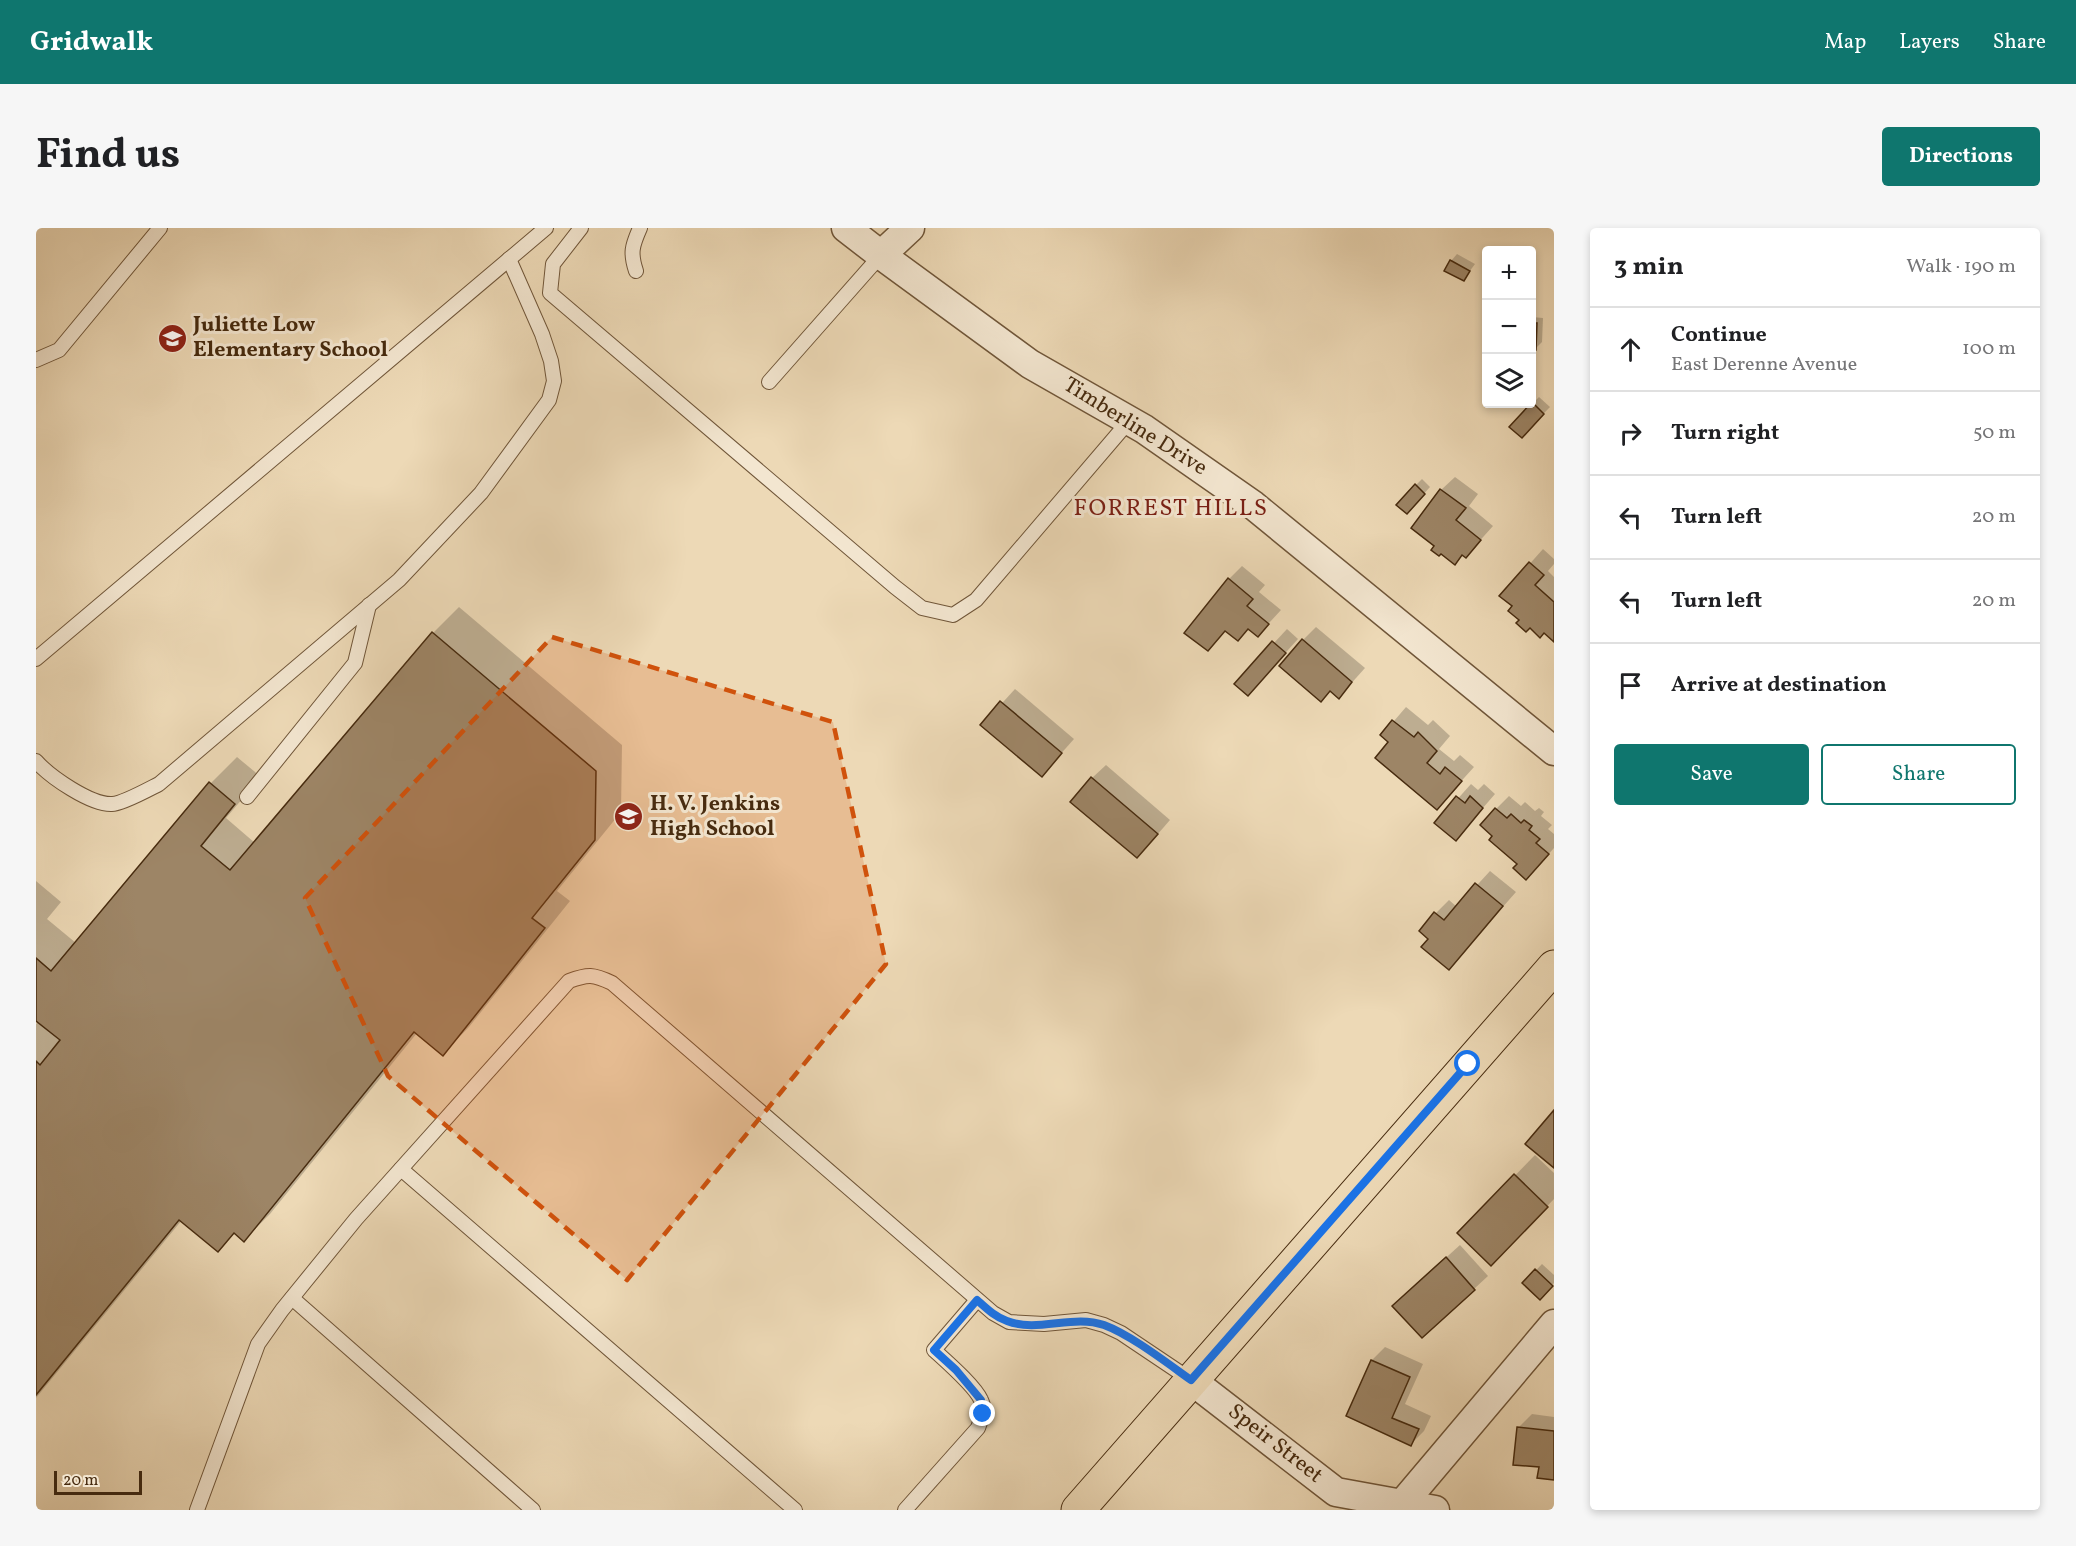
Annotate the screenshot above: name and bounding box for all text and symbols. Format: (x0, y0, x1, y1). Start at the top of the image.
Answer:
text: Gridwalk (30, 23, 153, 62)
text: Map (1824, 28, 1866, 57)
text: Layers (1899, 28, 1960, 57)
text: Share (1993, 28, 2046, 57)
text: Find us (36, 127, 180, 186)
button: Directions (1882, 127, 2040, 186)
map controls (1482, 246, 1536, 408)
button: + (1482, 246, 1536, 300)
text: 3 min (1614, 249, 1684, 285)
text: Walk · 190 m (1906, 253, 2016, 281)
button: − (1482, 300, 1536, 354)
place label: Juliette Low Elementary School (192, 310, 388, 366)
text: Continue (1671, 320, 1767, 351)
school or university icon: Juliette Low Elementary School (156, 322, 188, 354)
icon: ahead (1614, 333, 1647, 366)
text: 100 m (1962, 335, 2016, 363)
text: East Derenne Avenue (1671, 351, 1857, 379)
button: layers (1482, 354, 1536, 408)
street label: Timberline Drive (1057, 370, 1213, 484)
icon: right (1614, 417, 1647, 450)
text: Turn right (1671, 418, 1779, 449)
text: 50 m (1973, 419, 2016, 447)
district label: FORREST HILLS (1074, 492, 1268, 526)
icon: left (1614, 501, 1647, 534)
text: Turn left (1671, 502, 1762, 533)
text: 20 m (1972, 503, 2016, 531)
icon: left (1614, 585, 1647, 618)
text: Turn left (1671, 586, 1762, 617)
text: 20 m (1972, 587, 2016, 615)
icon: arrive (1614, 669, 1647, 702)
text: Arrive at destination (1671, 670, 1887, 701)
button: Save (1614, 744, 1809, 805)
button: Share (1821, 744, 2016, 805)
place label: H. V. Jenkins High School (650, 789, 780, 845)
school or university icon: H. V. Jenkins High School (613, 801, 645, 833)
route start (1454, 1050, 1480, 1076)
street label: Speir Street (1221, 1397, 1329, 1491)
route end (969, 1400, 995, 1426)
scale bar (54, 1468, 142, 1496)
text: 20 m (63, 1470, 98, 1492)

